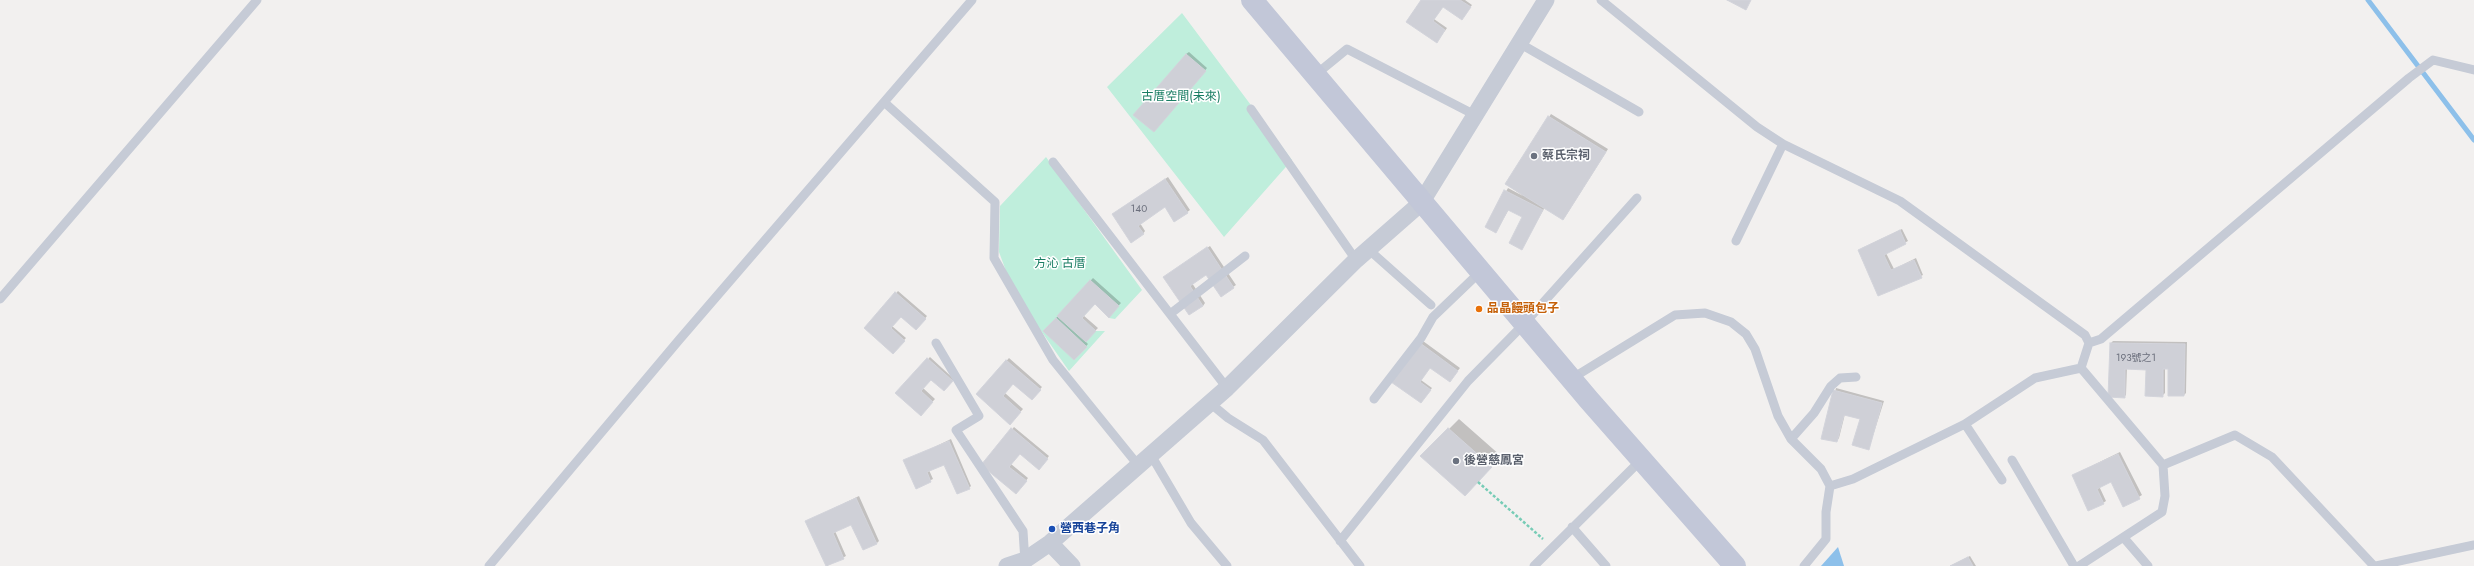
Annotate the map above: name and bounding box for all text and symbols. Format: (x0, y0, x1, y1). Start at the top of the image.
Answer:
park label: 古厝空間(未來) (1141, 90, 1221, 104)
place label: 蔡氏宗祠 (1542, 149, 1590, 163)
marker: 蔡氏宗祠 (1529, 151, 1539, 161)
house number: 140 (1131, 204, 1147, 216)
park label: 方沁 古厝 (1034, 257, 1086, 271)
place label: 品晶饅頭包子 (1487, 302, 1559, 316)
marker: 品晶饅頭包子 (1474, 304, 1484, 314)
house number: 193號之1 (2116, 353, 2156, 365)
place label: 後營慈鳳宮 (1464, 454, 1524, 468)
marker: 後營慈鳳宮 (1451, 456, 1461, 466)
place label: 營西巷子角 (1060, 522, 1120, 536)
marker: 營西巷子角 (1047, 524, 1057, 534)

